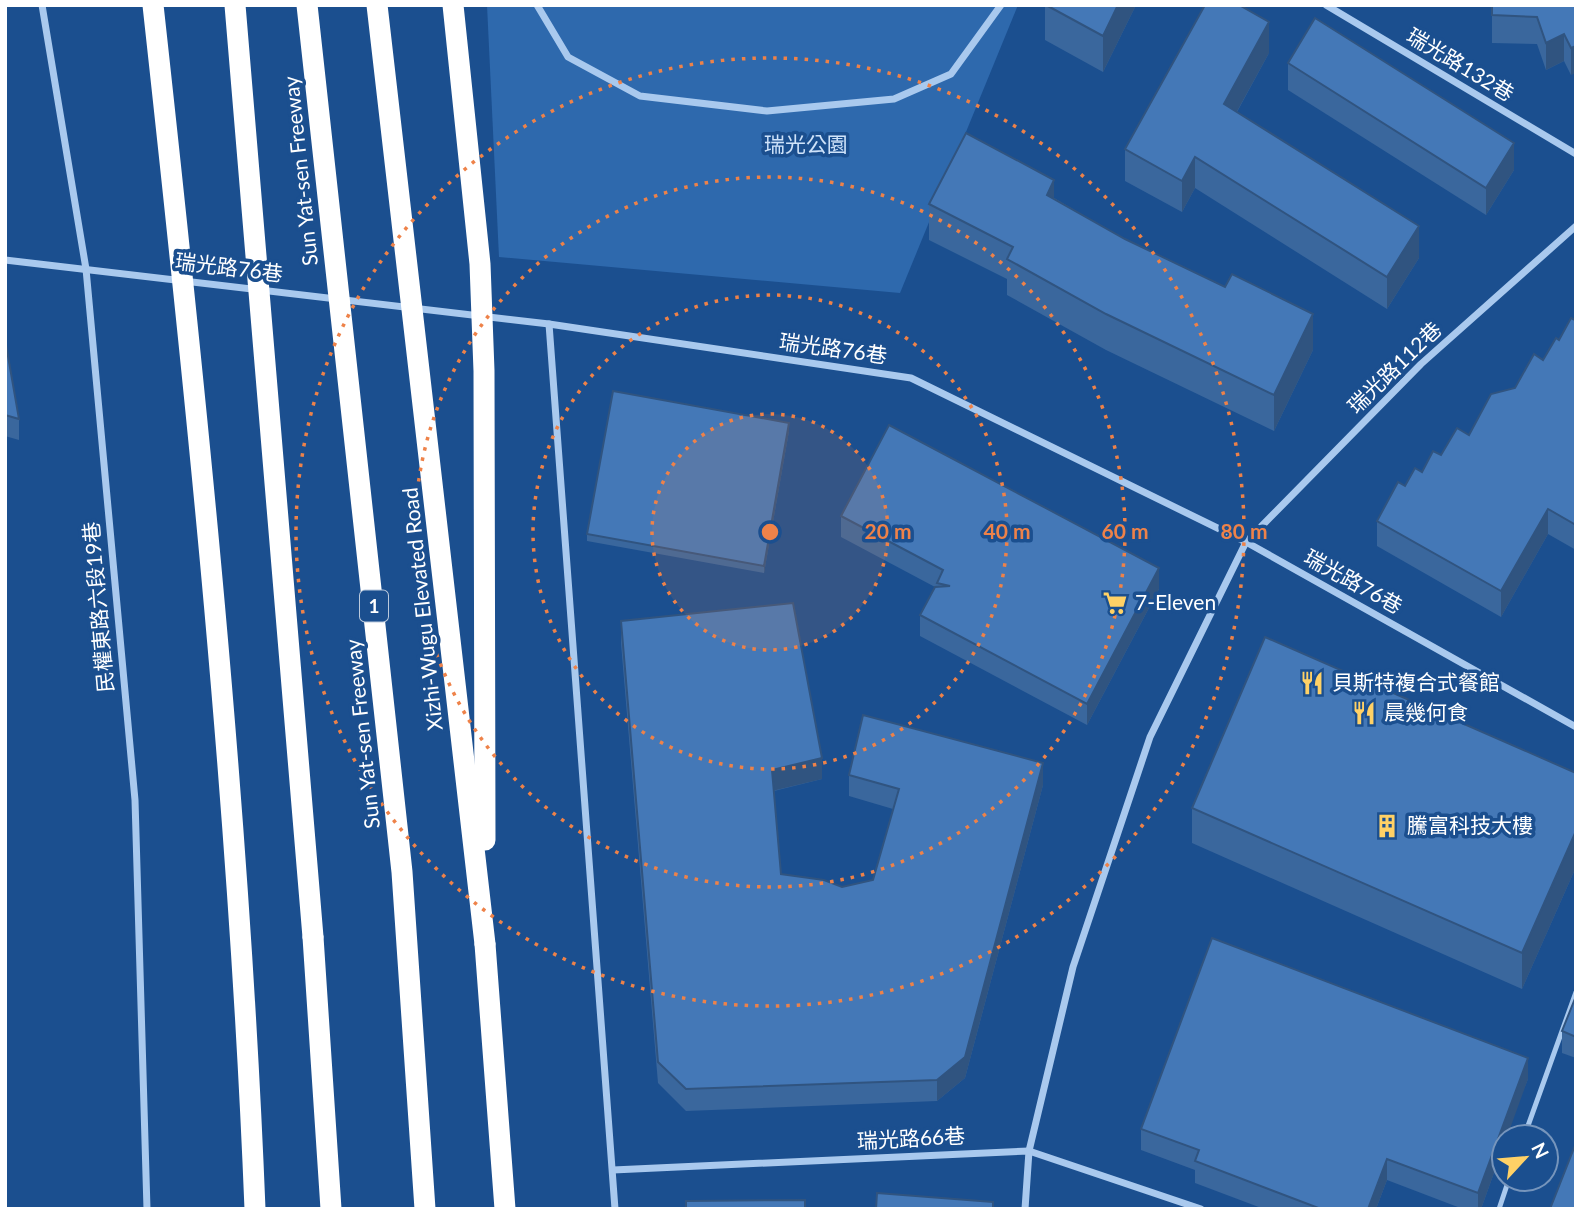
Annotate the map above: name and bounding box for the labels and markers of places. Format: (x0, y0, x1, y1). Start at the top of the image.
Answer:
centre of rings (758, 520, 782, 544)
supermarket icon: 7-Eleven (1101, 589, 1129, 617)
place label: 7-Eleven (1135, 589, 1216, 614)
restaurant icon: 貝斯特複合式餐館 (1298, 669, 1326, 697)
place label: 貝斯特複合式餐館 (1332, 669, 1500, 694)
restaurant icon: 晨幾何食 (1350, 699, 1378, 727)
place label: 晨幾何食 (1384, 699, 1468, 724)
building icon: 騰富科技大樓 (1373, 812, 1401, 840)
place label: 騰富科技大樓 (1407, 812, 1533, 837)

